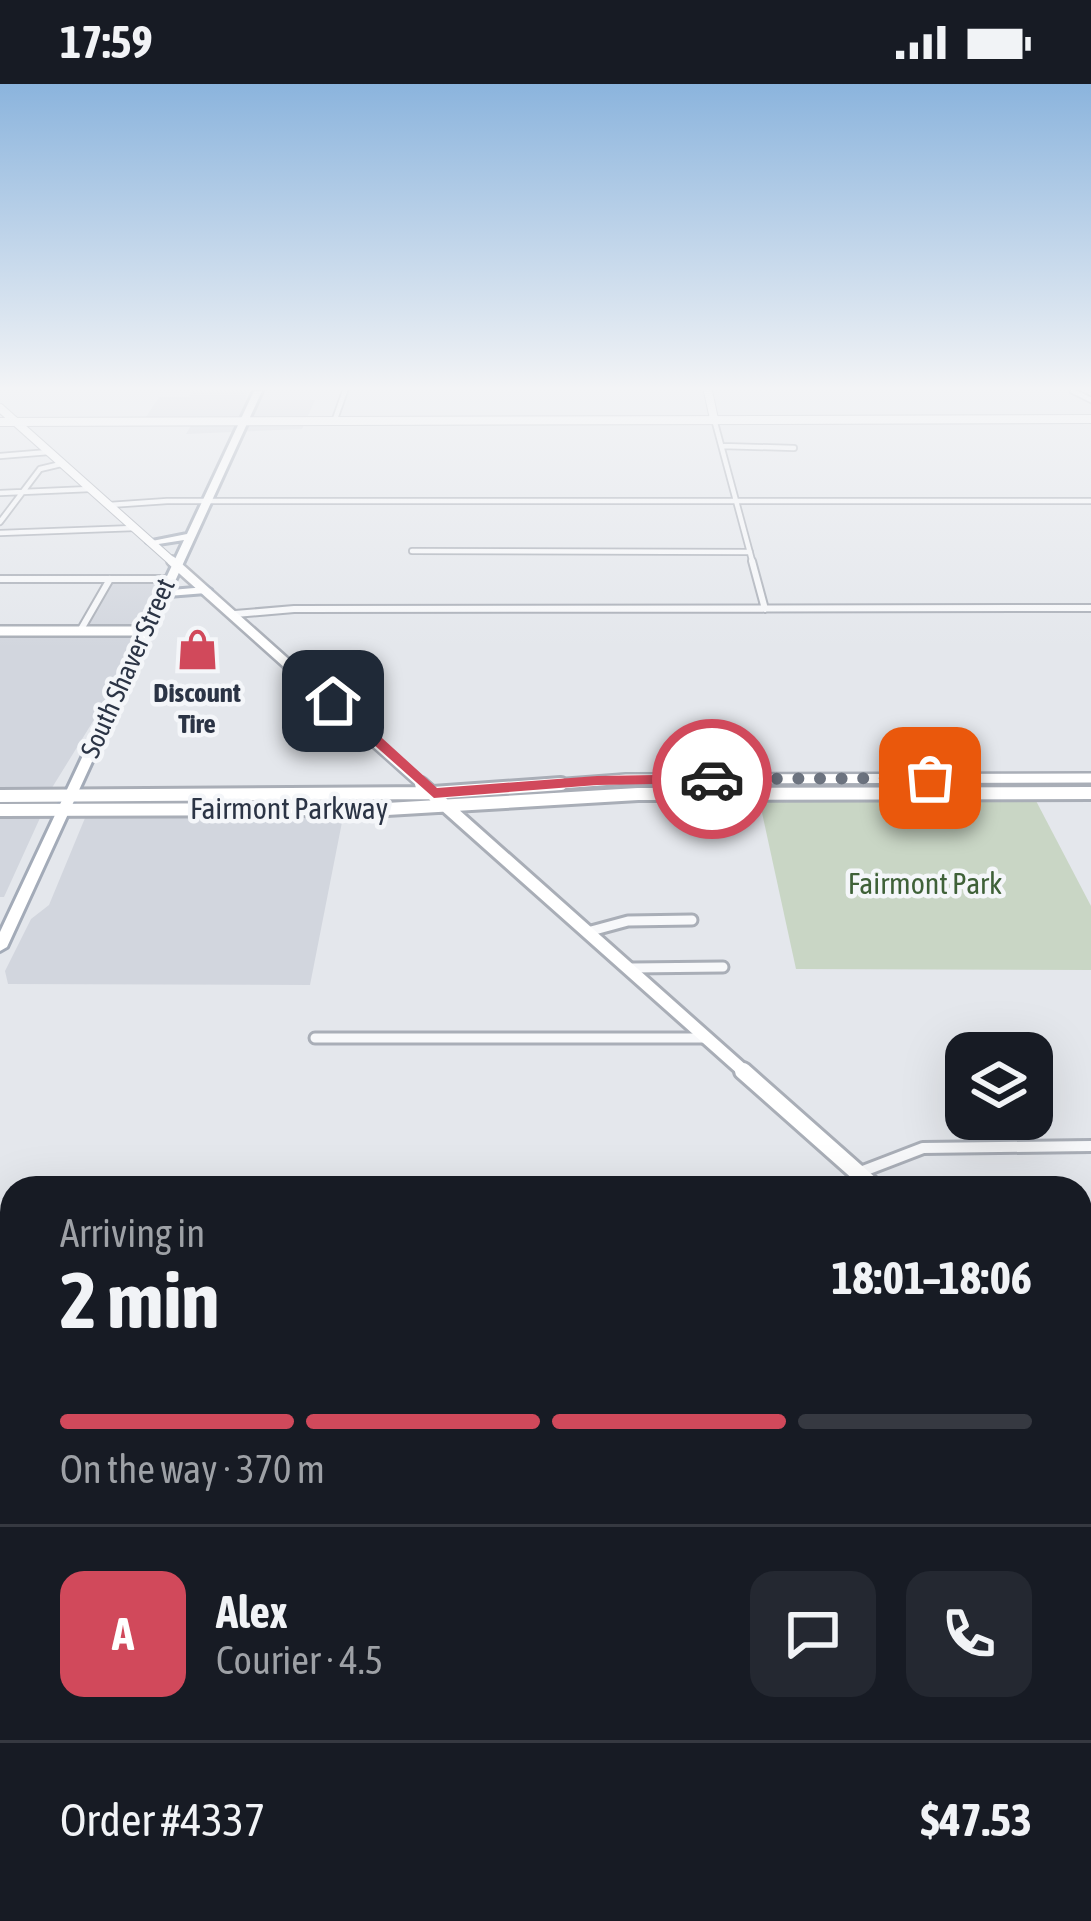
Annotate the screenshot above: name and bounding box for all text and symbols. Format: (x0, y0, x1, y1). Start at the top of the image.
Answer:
text: 17:59 (60, 16, 153, 68)
street label: South Shaver Street (74, 573, 181, 762)
shop icon: Discount Tire (174, 626, 220, 672)
pin (282, 650, 384, 752)
icon: home (300, 668, 366, 734)
place label: Discount Tire (153, 677, 241, 739)
courier (652, 719, 772, 839)
pin (879, 727, 981, 829)
icon: bag (897, 745, 963, 811)
icon: car (679, 746, 745, 812)
street label: Fairmont Parkway (190, 791, 388, 825)
park label: Fairmont Park (848, 866, 1002, 900)
map controls (945, 1032, 1053, 1140)
button: layers (945, 1032, 1053, 1140)
text: Arriving in (60, 1211, 205, 1255)
text: 18:01–18:06 (831, 1252, 1032, 1304)
text: 2 min (60, 1255, 219, 1345)
text: On the way · 370 m (60, 1447, 325, 1491)
button: chat (750, 1571, 876, 1697)
button: phone (906, 1571, 1032, 1697)
text: Alex (216, 1586, 288, 1638)
text: A (112, 1608, 134, 1660)
text: Courier · 4.5 (216, 1638, 383, 1682)
text: Order #4337 (60, 1794, 265, 1846)
text: $47.53 (920, 1794, 1032, 1846)

